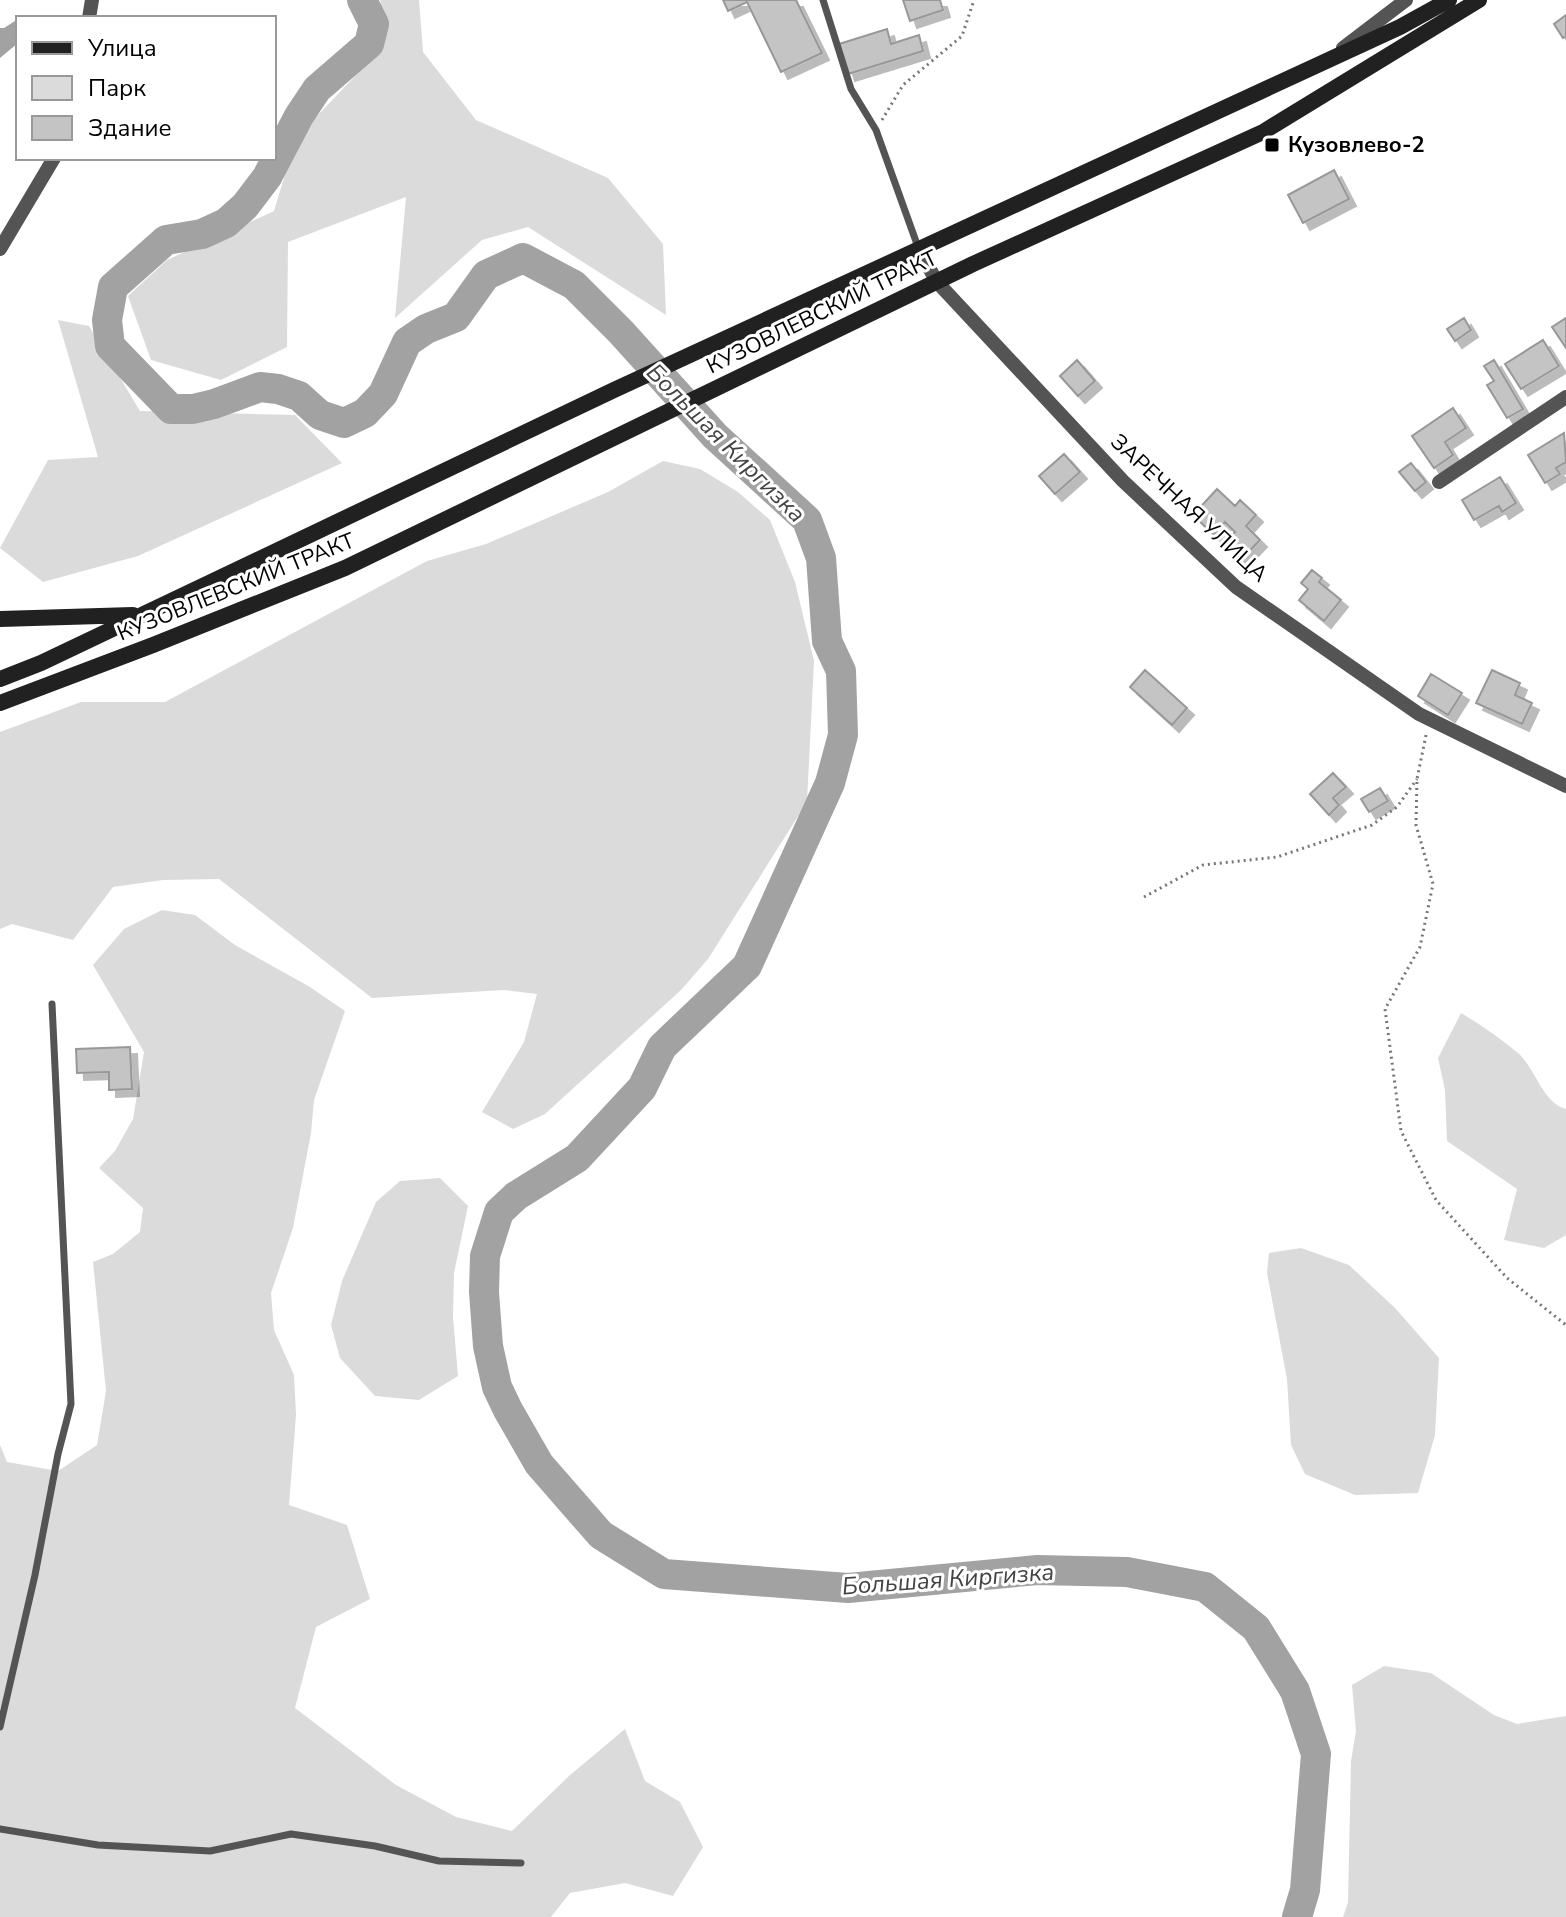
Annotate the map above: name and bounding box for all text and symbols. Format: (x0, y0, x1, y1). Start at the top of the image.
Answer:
legend (16, 16, 276, 160)
text: Улица (87, 32, 157, 64)
text: Парк (88, 72, 146, 104)
text: Здание (88, 112, 172, 144)
place label: Кузовлево-2 (1288, 130, 1425, 160)
marker: Кузовлево-2 (1263, 136, 1281, 154)
street label: КУЗОВЛЕВСКИЙ ТРАКТ (701, 243, 943, 381)
water label: Большая Киргизка (640, 357, 812, 529)
street label: ЗАРЕЧНАЯ УЛИЦА (1104, 427, 1274, 589)
street label: КУЗОВЛЕВСКИЙ ТРАКТ (113, 525, 360, 648)
water label: Большая Киргизка (841, 1556, 1055, 1602)

